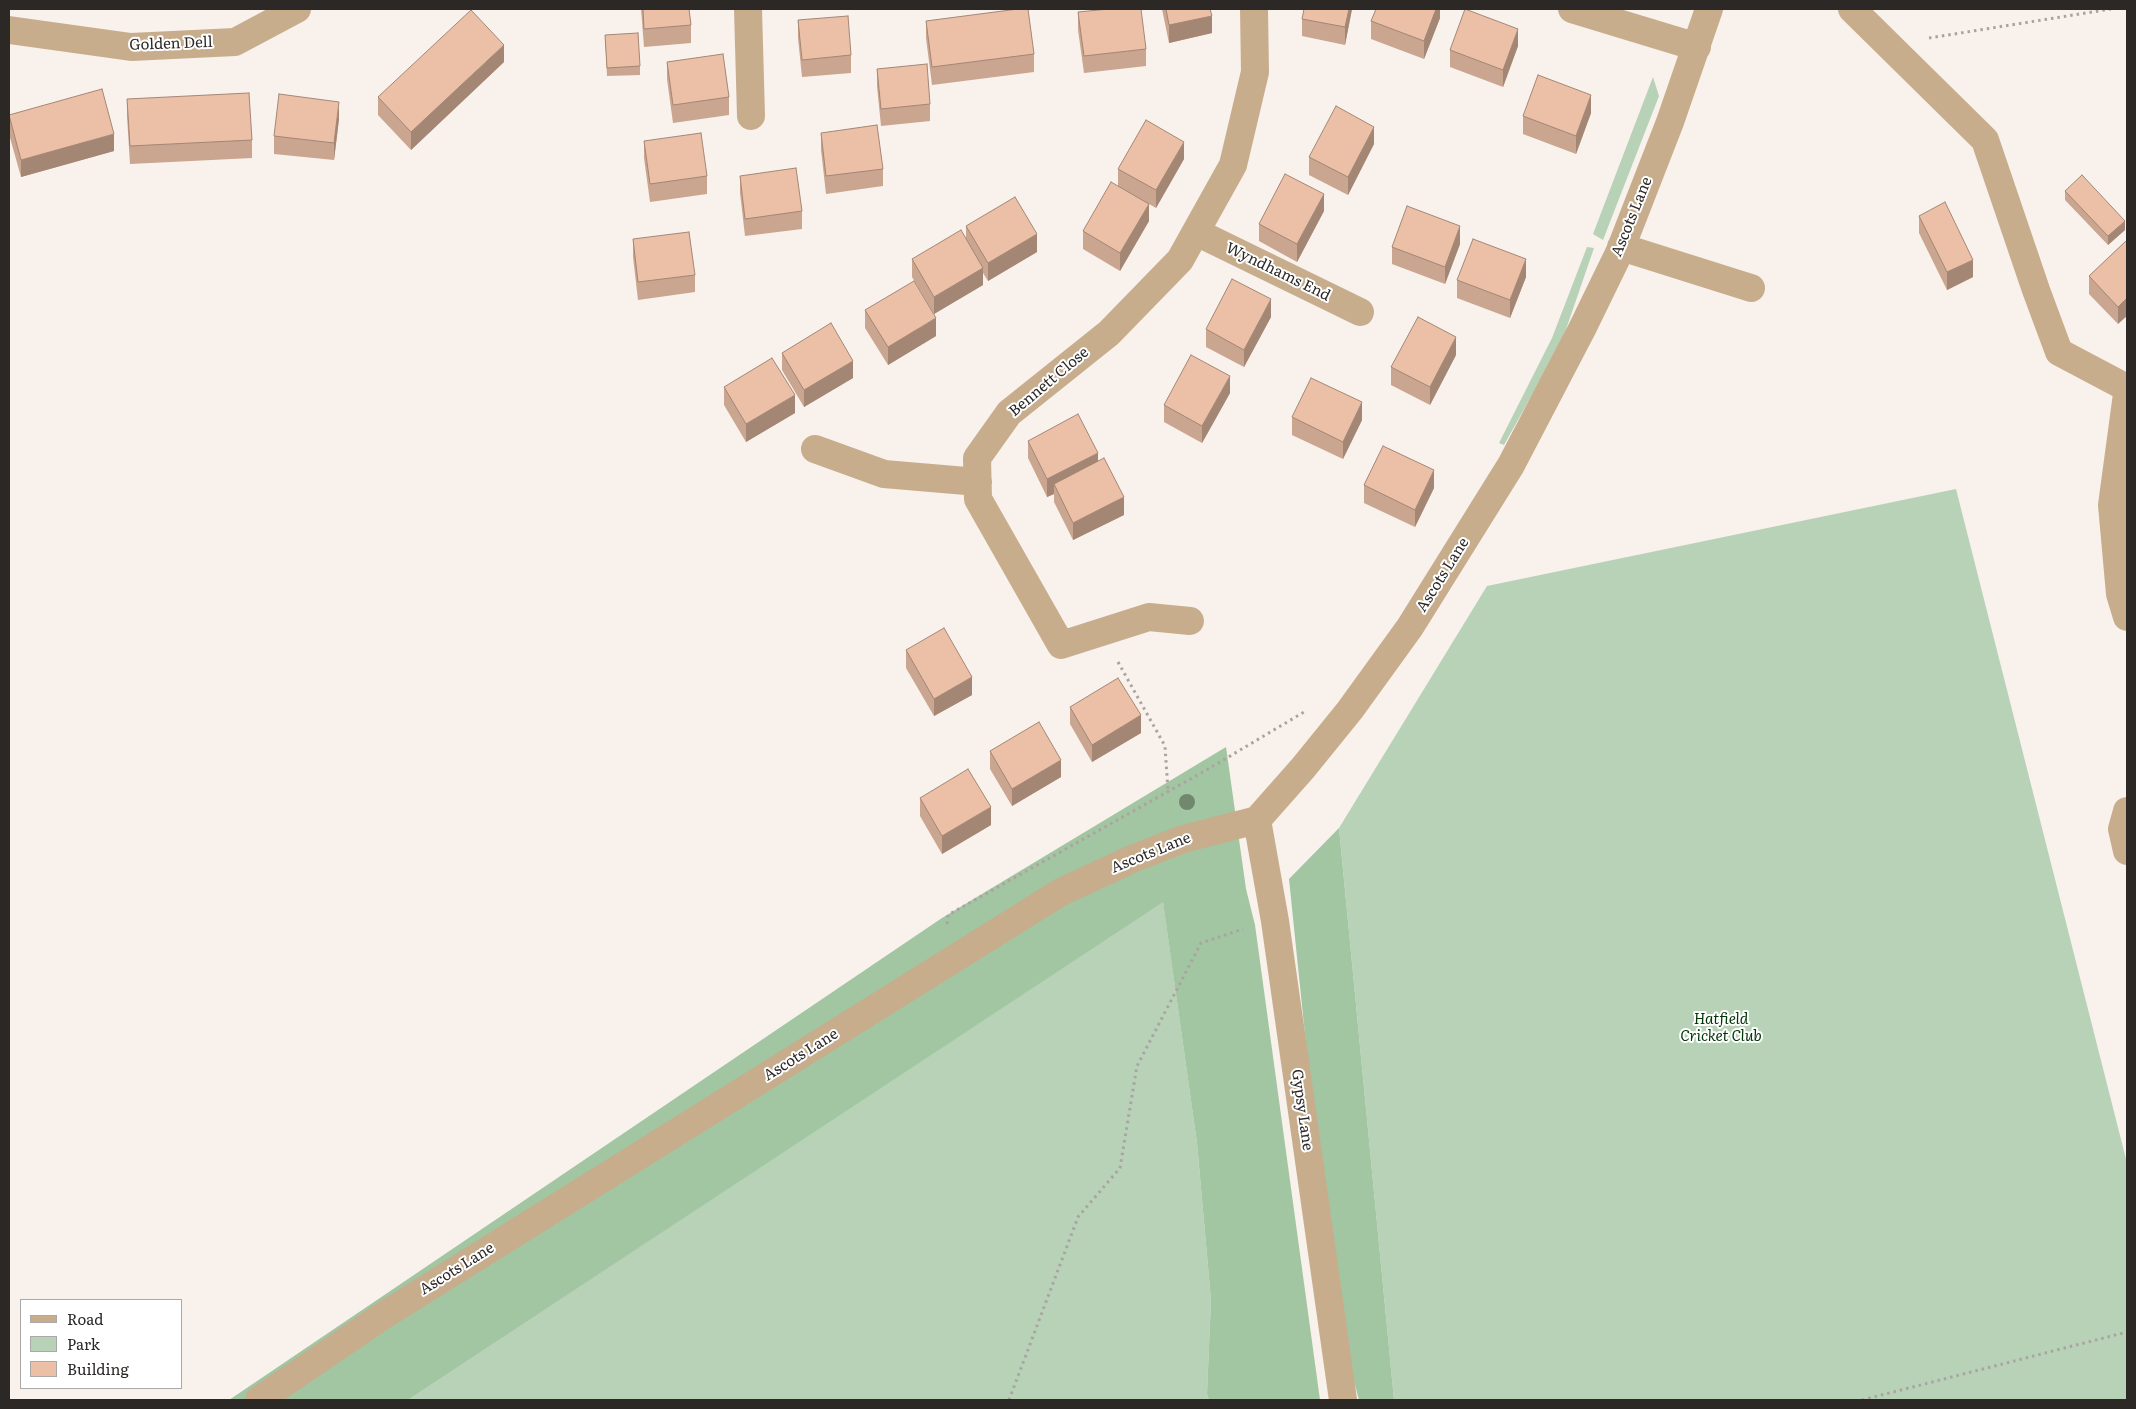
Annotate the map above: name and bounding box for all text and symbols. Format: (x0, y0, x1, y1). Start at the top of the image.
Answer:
street label: Golden Dell (129, 34, 213, 54)
street label: Ascots Lane (1608, 174, 1656, 260)
street label: Wyndhams End (1223, 239, 1333, 305)
street label: Bennett Close (1006, 344, 1092, 420)
street label: Ascots Lane (1413, 534, 1473, 616)
street label: Ascots Lane (1108, 829, 1194, 877)
park label: Hatfield Cricket Club (1680, 1011, 1762, 1046)
street label: Ascots Lane (760, 1025, 842, 1085)
street label: Gypsy Lane (1287, 1068, 1317, 1152)
street label: Ascots Lane (416, 1239, 498, 1299)
legend (20, 1299, 182, 1389)
text: Road (67, 1307, 103, 1330)
text: Park (67, 1332, 100, 1355)
text: Building (67, 1357, 129, 1380)

